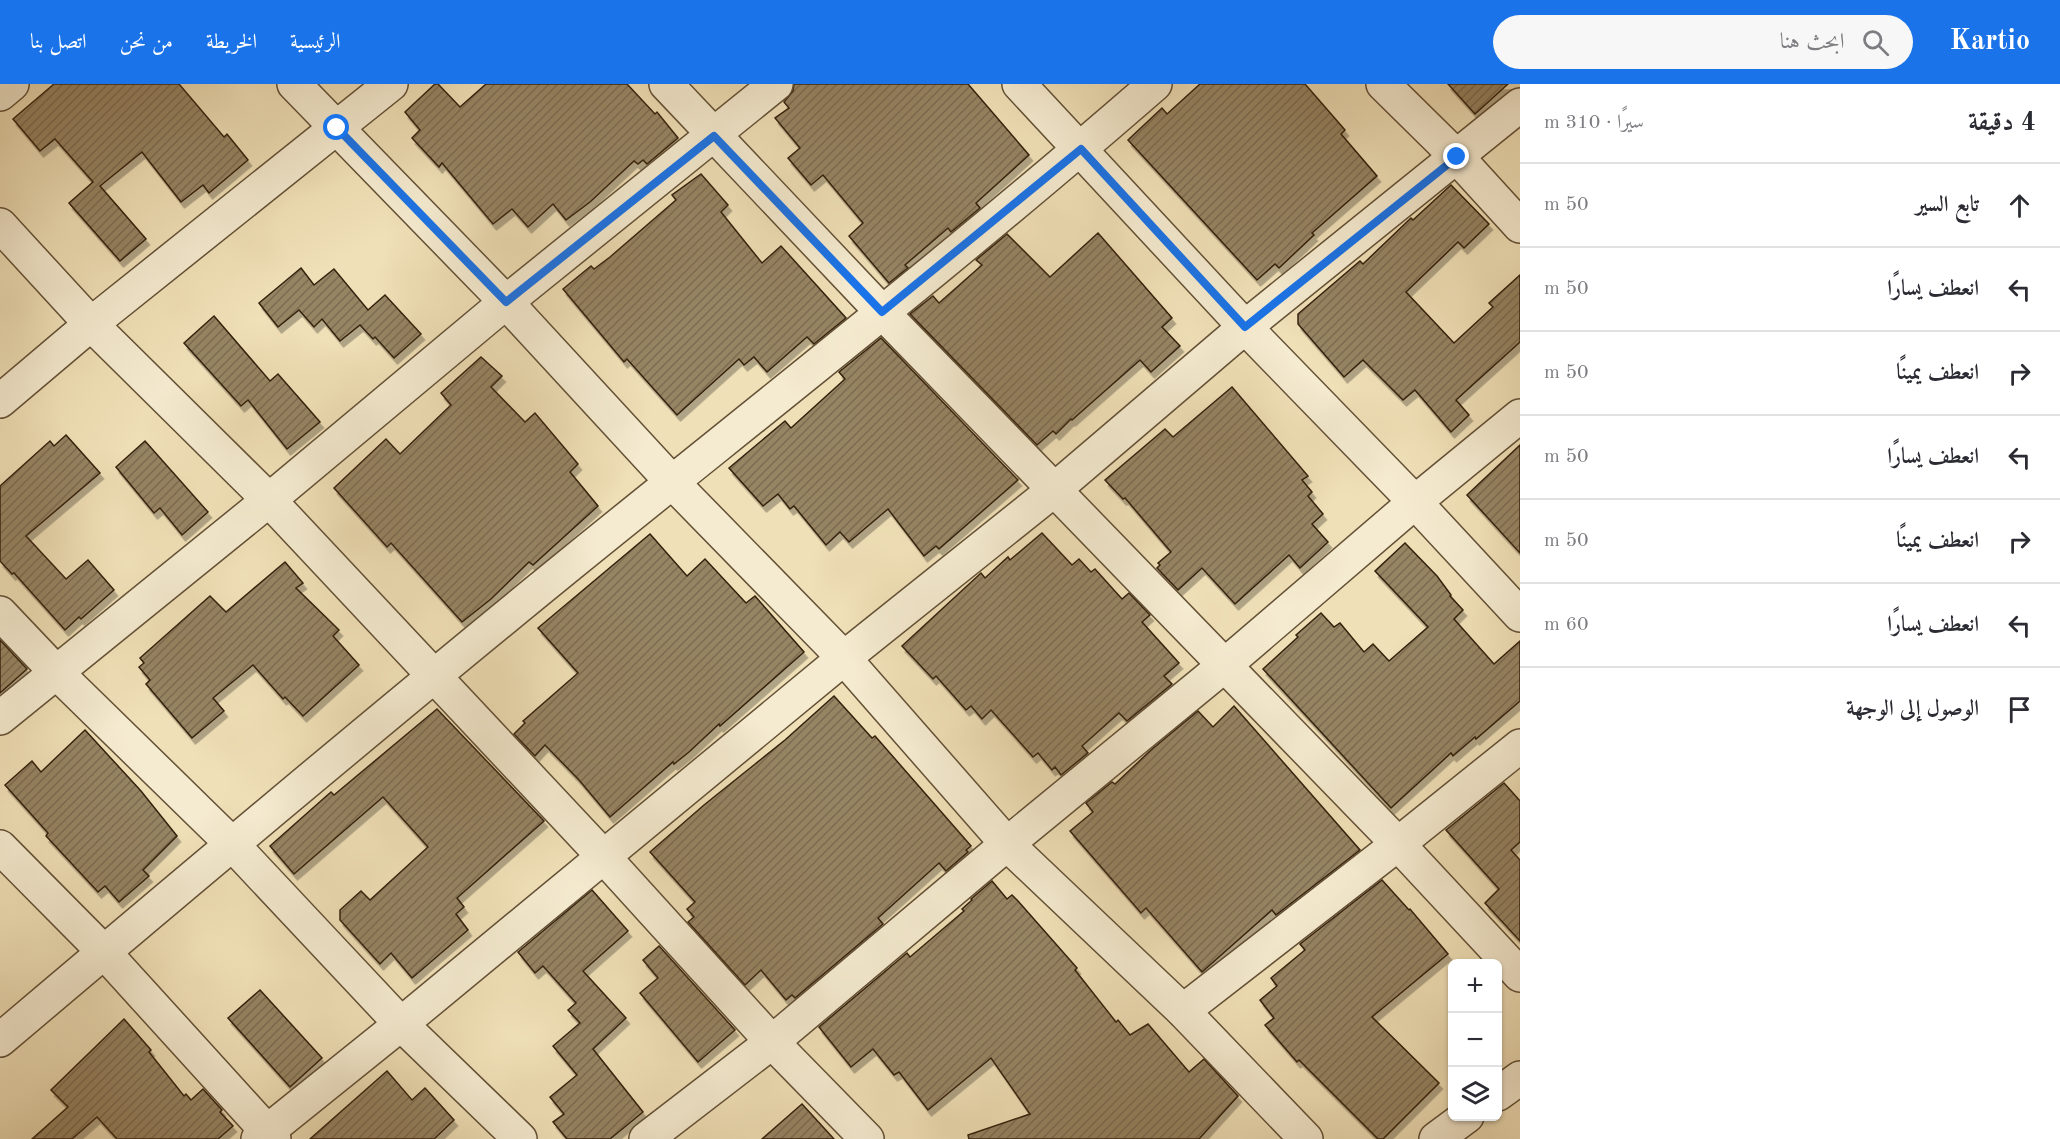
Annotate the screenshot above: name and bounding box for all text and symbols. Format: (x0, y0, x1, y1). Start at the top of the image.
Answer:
search box (1493, 15, 1913, 69)
icon: search (1859, 26, 1892, 59)
text: Kartio (1949, 28, 2030, 56)
text: ابحث هنا (1780, 31, 1844, 53)
text: اتصل بنا (30, 32, 87, 53)
text: من نحن (120, 32, 173, 53)
text: الخريطة (206, 32, 257, 53)
text: الرئيسية (290, 32, 341, 53)
text: 4 دقيقة (1968, 110, 2036, 136)
text: سيرًا · 310 m (1544, 113, 1644, 133)
route start (323, 114, 349, 140)
route end (1443, 143, 1469, 169)
icon: ahead (2003, 189, 2036, 222)
text: تابع السير (1915, 194, 1979, 216)
text: 50 m (1544, 195, 1589, 215)
icon: left (2003, 273, 2036, 306)
text: انعطف يسارًا (1887, 278, 1979, 300)
text: 50 m (1544, 279, 1589, 299)
icon: right (2003, 357, 2036, 390)
text: انعطف يمينًا (1896, 362, 1979, 384)
text: 50 m (1544, 363, 1589, 383)
icon: left (2003, 441, 2036, 474)
text: انعطف يسارًا (1887, 446, 1979, 468)
text: 50 m (1544, 447, 1589, 467)
icon: right (2003, 525, 2036, 558)
text: انعطف يمينًا (1896, 530, 1979, 552)
text: 50 m (1544, 531, 1589, 551)
icon: left (2003, 609, 2036, 642)
text: انعطف يسارًا (1887, 614, 1979, 636)
text: 60 m (1544, 615, 1589, 635)
icon: arrive (2003, 693, 2036, 726)
text: الوصول إلى الوجهة (1846, 698, 1979, 720)
map controls (1448, 959, 1502, 1121)
button: + (1448, 959, 1502, 1013)
button: − (1448, 1013, 1502, 1067)
button: layers (1448, 1067, 1502, 1121)

